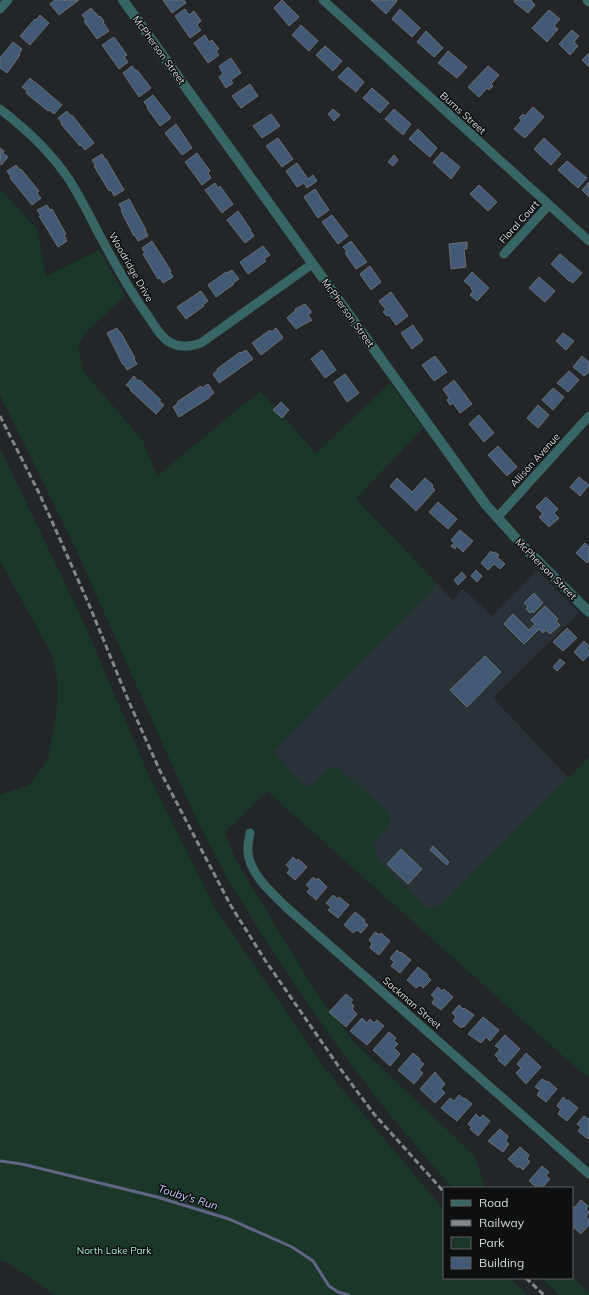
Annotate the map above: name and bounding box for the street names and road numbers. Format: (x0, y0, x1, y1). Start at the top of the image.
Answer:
street label: McPherson Street (130, 13, 189, 87)
street label: Burns Street (437, 89, 489, 137)
street label: Floral Court (496, 197, 542, 246)
street label: Woodridge Drive (106, 230, 156, 304)
street label: McPherson Street (319, 276, 378, 350)
street label: Allison Avenue (507, 430, 563, 490)
street label: McPherson Street (513, 536, 580, 603)
street label: Sackman Street (380, 974, 444, 1032)

